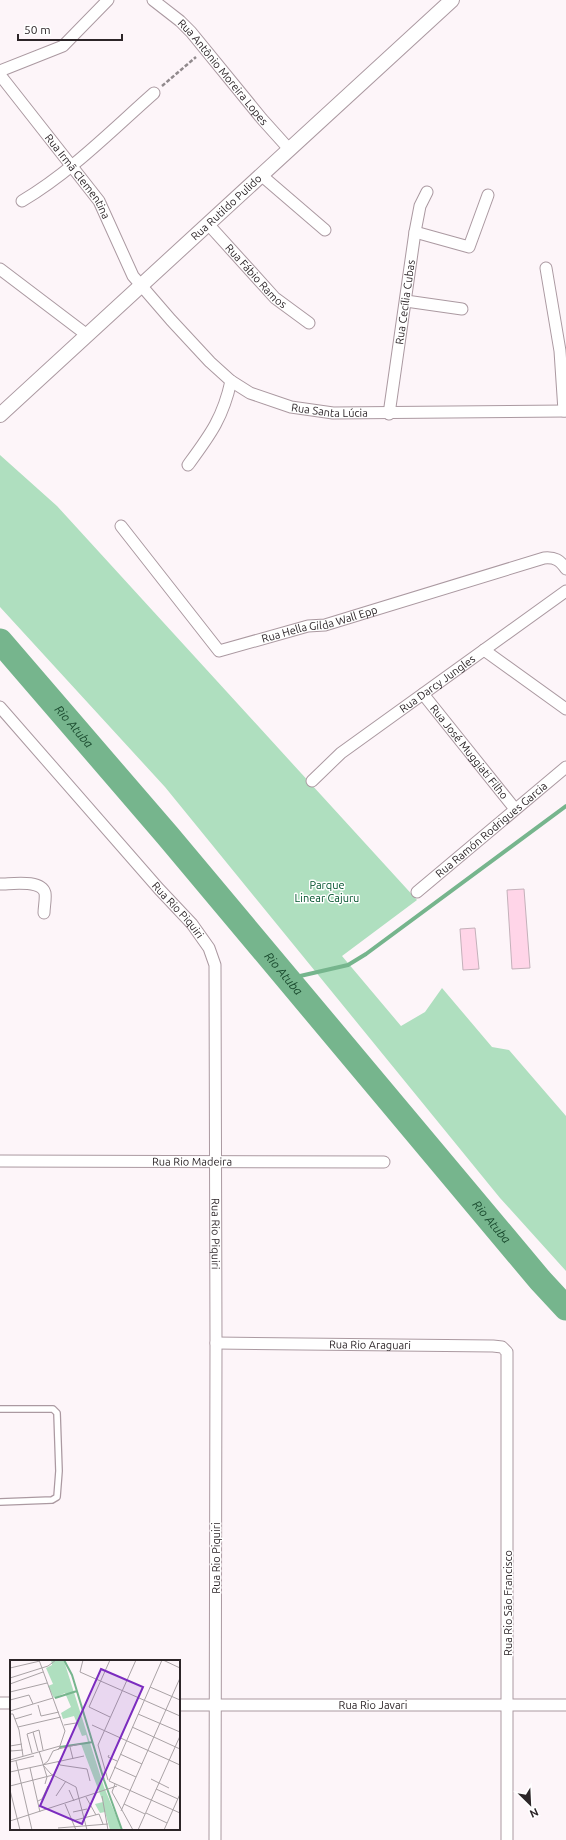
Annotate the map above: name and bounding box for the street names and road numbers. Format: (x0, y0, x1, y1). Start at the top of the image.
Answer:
street label: Rua Antônio Moreira Lopes (176, 17, 271, 128)
street label: Rua Irmã Clementina (43, 132, 112, 221)
street label: Rua Rutildo Pulido (189, 172, 264, 243)
street label: Rua Fábio Ramos (223, 242, 289, 311)
street label: Rua Cecília Cubas (393, 259, 417, 345)
street label: Rua Santa Lúcia (291, 401, 368, 419)
street label: Rua Hella Gilda Wall Epp (260, 603, 379, 645)
street label: Rua Darcy Jungles (397, 652, 478, 715)
street label: Rua José Muggiati Filho (428, 702, 510, 801)
street label: Rua Ramón Rodrigues Garcia (433, 780, 549, 880)
street label: Rua Rio Piquiri (150, 880, 206, 940)
street label: Rua Rio Madeira (152, 1155, 232, 1168)
street label: Rua Rio Piquiri (210, 1198, 222, 1269)
street label: Rua Rio Araguari (329, 1338, 411, 1351)
street label: Rua Rio Piquiri (210, 1522, 222, 1594)
street label: Rua Rio São Francisco (502, 1550, 514, 1656)
street label: Rua Rio Javari (339, 1699, 407, 1711)

